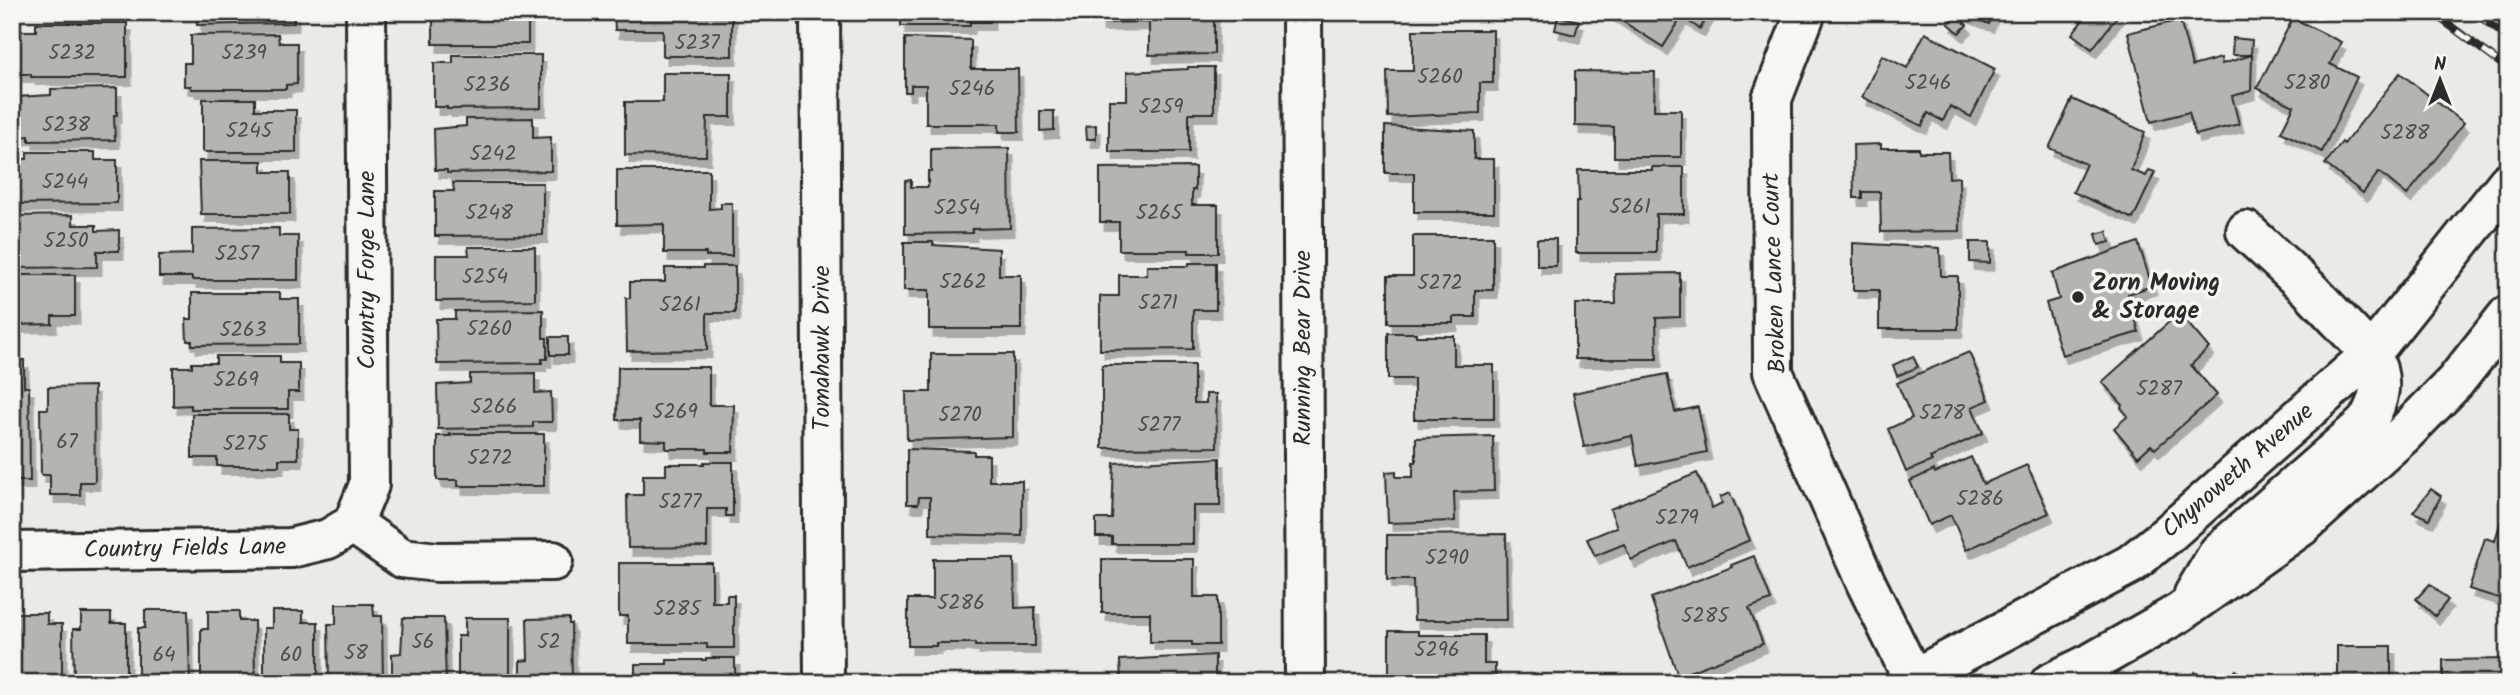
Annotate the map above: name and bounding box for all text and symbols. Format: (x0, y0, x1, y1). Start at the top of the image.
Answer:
house number: 5237 (674, 27, 721, 60)
house number: 5232 (48, 37, 96, 70)
house number: 5239 (221, 37, 267, 70)
north arrow (2404, 46, 2474, 116)
text: N (2434, 50, 2446, 80)
house number: 5260 (1417, 61, 1463, 94)
house number: 5246 (1905, 67, 1951, 100)
house number: 5280 (2284, 67, 2330, 100)
house number: 5236 (463, 69, 511, 102)
house number: 5246 (949, 73, 995, 106)
house number: 5259 (1138, 91, 1184, 124)
house number: 5238 (42, 109, 90, 142)
house number: 5245 (226, 115, 274, 148)
house number: 5288 (2381, 117, 2430, 150)
house number: 5242 (469, 138, 517, 171)
house number: 5244 (42, 166, 88, 199)
street label: Country Forge Lane (348, 170, 387, 369)
street label: Broken Lance Court (1752, 171, 1798, 374)
house number: 5261 (1609, 191, 1651, 224)
house number: 5254 (934, 192, 980, 225)
house number: 5248 (465, 197, 513, 230)
house number: 5265 (1136, 197, 1184, 230)
house number: 5250 (43, 225, 89, 258)
house number: 5257 (215, 238, 261, 271)
street label: Running Bear Drive (1284, 250, 1323, 446)
house number: 5254 (462, 261, 508, 294)
place label: Zorn Moving & Storage (2092, 264, 2220, 331)
street label: Tomahawk Drive (803, 265, 842, 431)
house number: 5262 (939, 266, 987, 299)
house number: 5272 (1417, 267, 1463, 300)
house number: 5271 (1138, 287, 1178, 320)
house number: 5261 (659, 289, 701, 322)
marker: Zorn Moving & Storage (2070, 289, 2086, 305)
house number: 5260 (466, 313, 512, 346)
house number: 5263 (219, 314, 267, 347)
house number: 5269 (213, 364, 259, 397)
house number: 5287 (2136, 373, 2183, 406)
house number: 5266 (471, 391, 517, 424)
street label: Chynoweth Avenue (2153, 393, 2323, 549)
house number: 5269 (652, 396, 698, 429)
house number: 5278 (1919, 397, 1965, 430)
house number: 5270 (938, 399, 982, 432)
house number: 5277 (1138, 409, 1182, 442)
house number: 67 (56, 426, 79, 459)
house number: 5275 (223, 428, 269, 461)
house number: 5272 (467, 442, 513, 475)
house number: 5286 (1956, 483, 2004, 516)
house number: 5277 (659, 486, 703, 519)
house number: 5279 (1655, 502, 1699, 535)
street label: Country Fields Lane (83, 528, 287, 570)
house number: 5290 (1425, 542, 1469, 575)
house number: 5286 (937, 587, 985, 620)
house number: 5285 (653, 593, 702, 626)
house number: 5285 (1681, 600, 1730, 633)
house number: 56 (412, 626, 434, 659)
house number: 52 (537, 626, 561, 659)
house number: 5296 (1414, 634, 1460, 667)
house number: 58 (344, 637, 368, 670)
house number: 64 (152, 639, 176, 672)
house number: 60 (280, 639, 302, 672)

